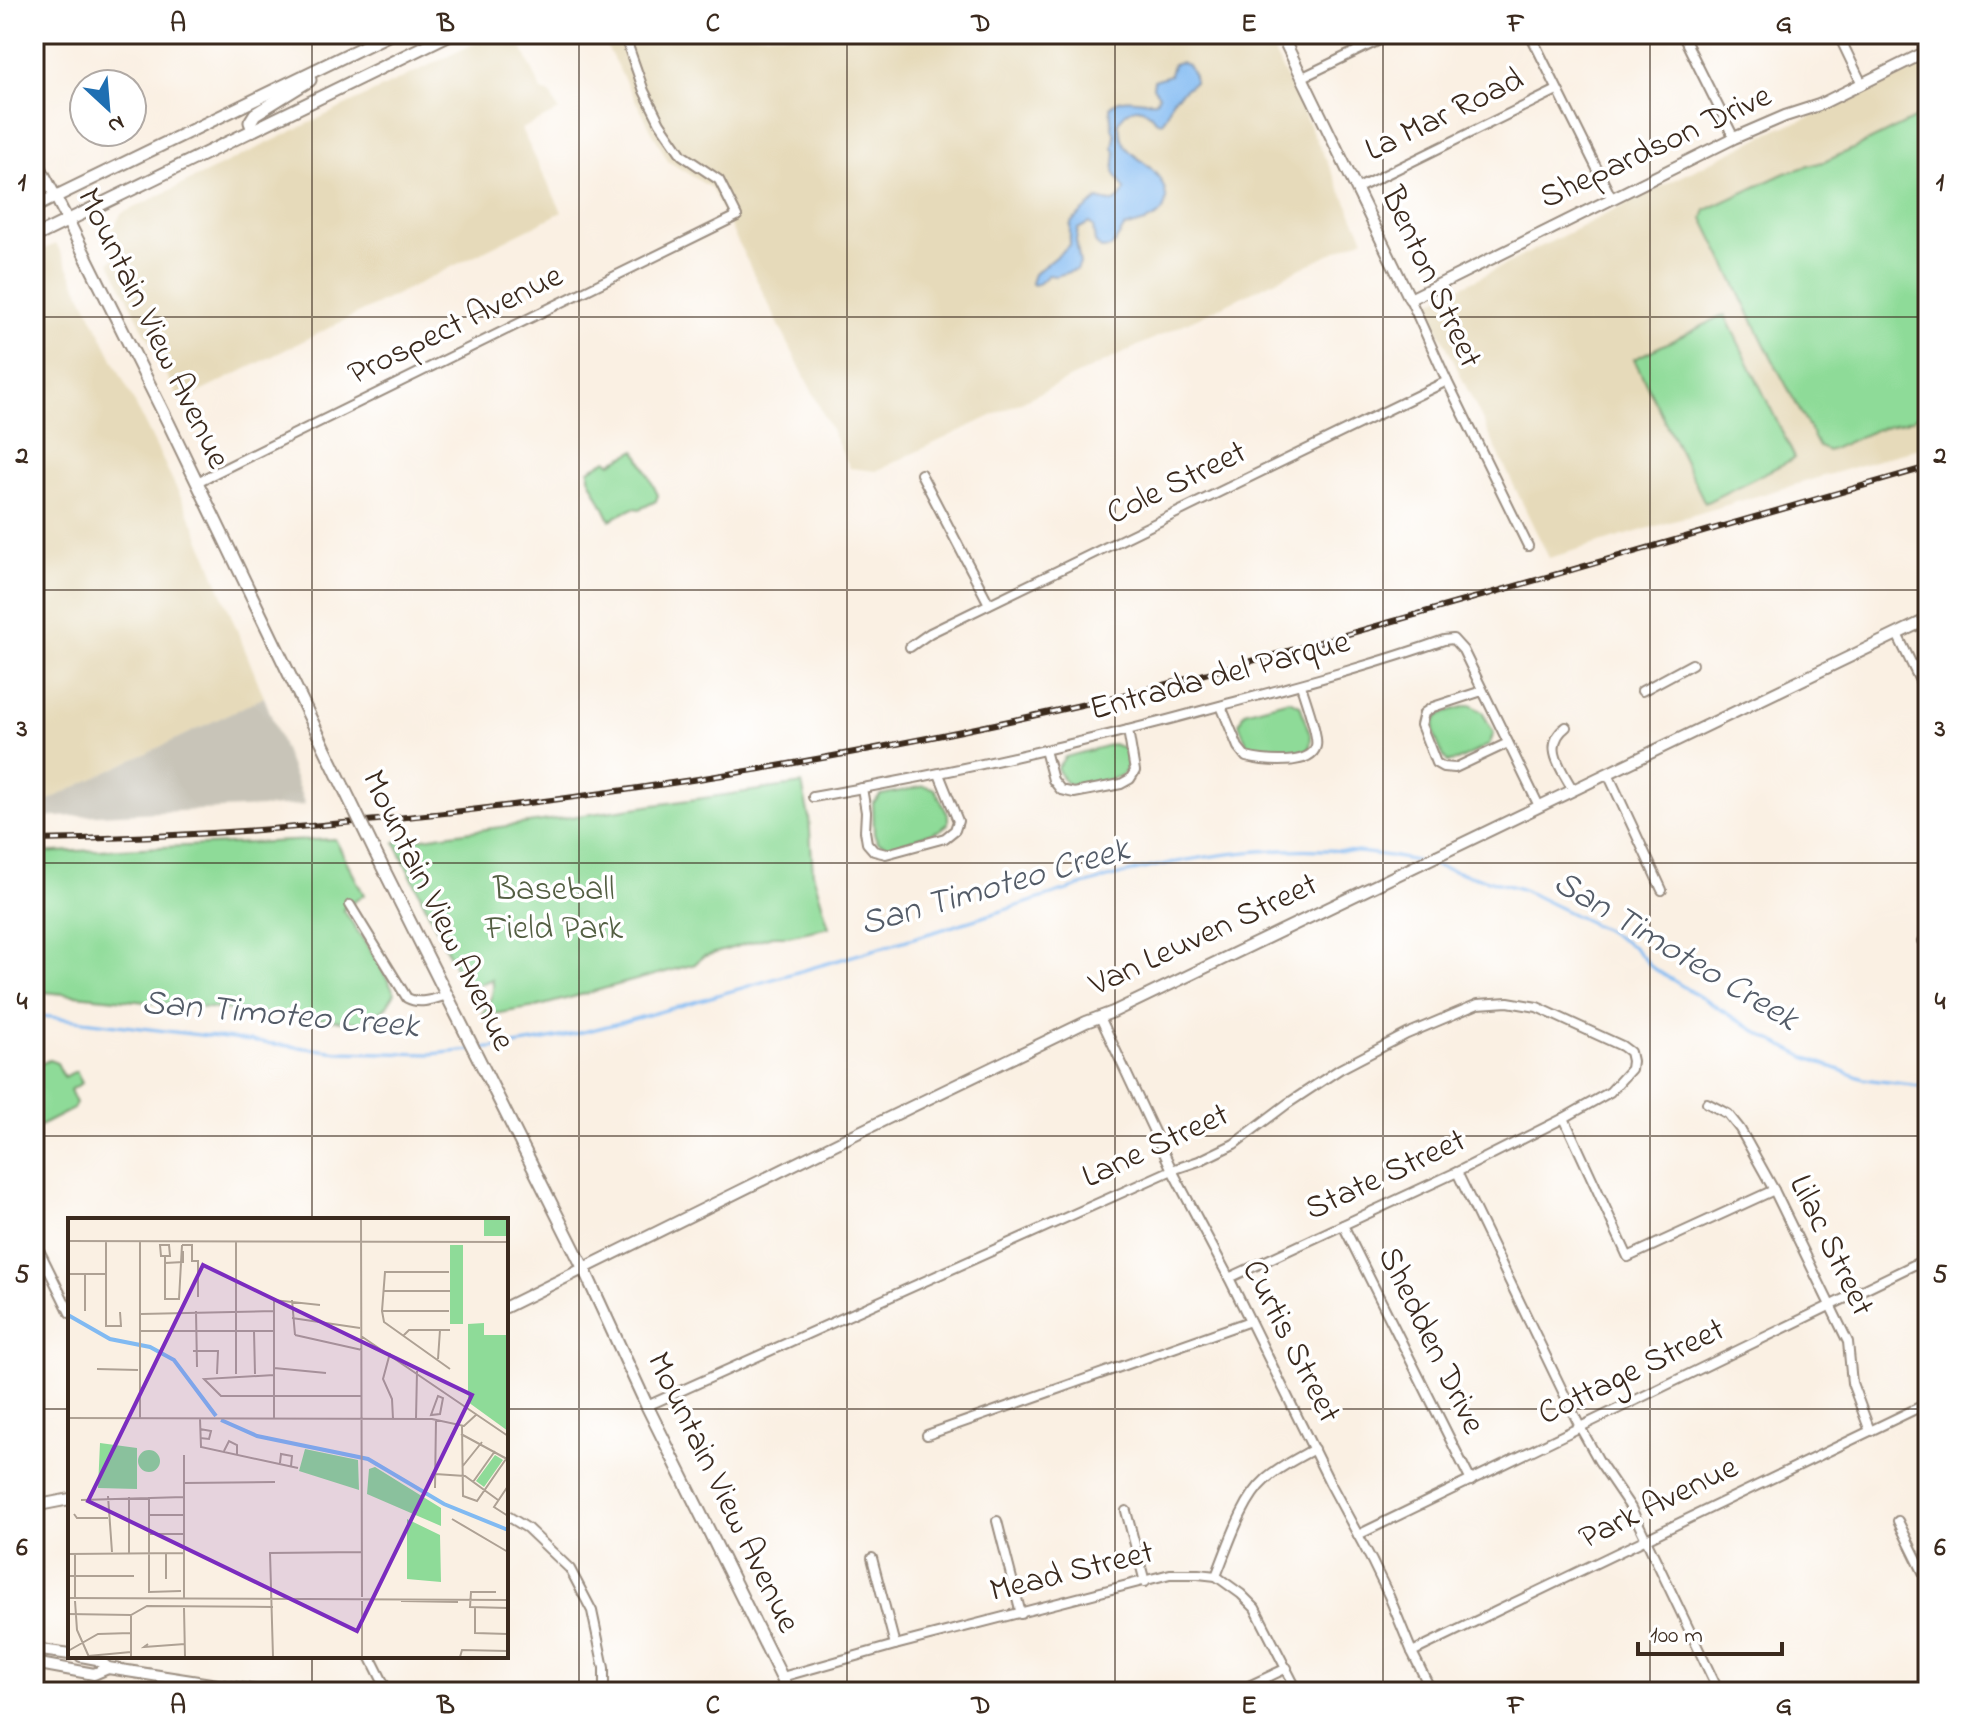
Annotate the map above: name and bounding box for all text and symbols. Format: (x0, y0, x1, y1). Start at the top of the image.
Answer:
text: A (170, 6, 186, 44)
text: B (436, 6, 455, 44)
text: C (706, 6, 720, 44)
text: D (970, 6, 991, 44)
text: E (1241, 6, 1257, 44)
text: F (1506, 6, 1525, 44)
text: G (1776, 6, 1792, 44)
street label: La Mar Road (1357, 56, 1533, 176)
north arrow (68, 68, 148, 148)
street label: Shepardson Drive (1532, 72, 1781, 224)
text: N (102, 106, 129, 141)
text: 1 (18, 165, 27, 203)
text: 1 (1936, 165, 1945, 203)
street label: Benton Street (1366, 178, 1494, 377)
street label: Mountain View Avenue (62, 180, 242, 479)
street label: Prospect Avenue (340, 252, 573, 400)
street label: Cole Street (1098, 429, 1256, 539)
text: 2 (15, 438, 29, 476)
text: 2 (1933, 438, 1947, 476)
street label: Entrada del Parque (1084, 618, 1356, 736)
text: 3 (16, 711, 28, 749)
text: 3 (1934, 711, 1946, 749)
street label: Mountain View Avenue (347, 762, 527, 1061)
water label: San Timoteo Creek (854, 824, 1137, 952)
water label: San Timoteo Creek (1542, 858, 1809, 1047)
street label: Van Leuven Street (1081, 861, 1327, 1011)
park label: Baseball Field Park (484, 866, 623, 955)
water label: San Timoteo Creek (139, 977, 422, 1055)
text: 4 (17, 984, 28, 1022)
text: 4 (1935, 984, 1946, 1022)
street label: Lane Street (1074, 1091, 1238, 1203)
street label: State Street (1297, 1117, 1475, 1235)
street label: Lilac Street (1774, 1167, 1886, 1325)
inset map (68, 1218, 508, 1658)
street label: Shedden Drive (1363, 1239, 1497, 1444)
street label: Curtis Street (1227, 1252, 1353, 1432)
text: 5 (15, 1257, 30, 1295)
text: 5 (1933, 1257, 1948, 1295)
street label: Cottage Street (1530, 1306, 1734, 1440)
street label: Mountain View Avenue (632, 1344, 812, 1643)
street label: Park Avenue (1571, 1444, 1748, 1564)
street label: Mead Street (985, 1528, 1159, 1618)
text: 6 (16, 1530, 28, 1568)
text: 6 (1934, 1530, 1946, 1568)
scale bar (1638, 1606, 1782, 1656)
text: 100 m (1650, 1619, 1703, 1654)
text: A (170, 1688, 186, 1726)
text: B (436, 1688, 455, 1726)
text: C (706, 1688, 720, 1726)
text: D (970, 1688, 991, 1726)
text: E (1241, 1688, 1257, 1726)
text: F (1506, 1688, 1525, 1726)
text: G (1776, 1688, 1792, 1726)

